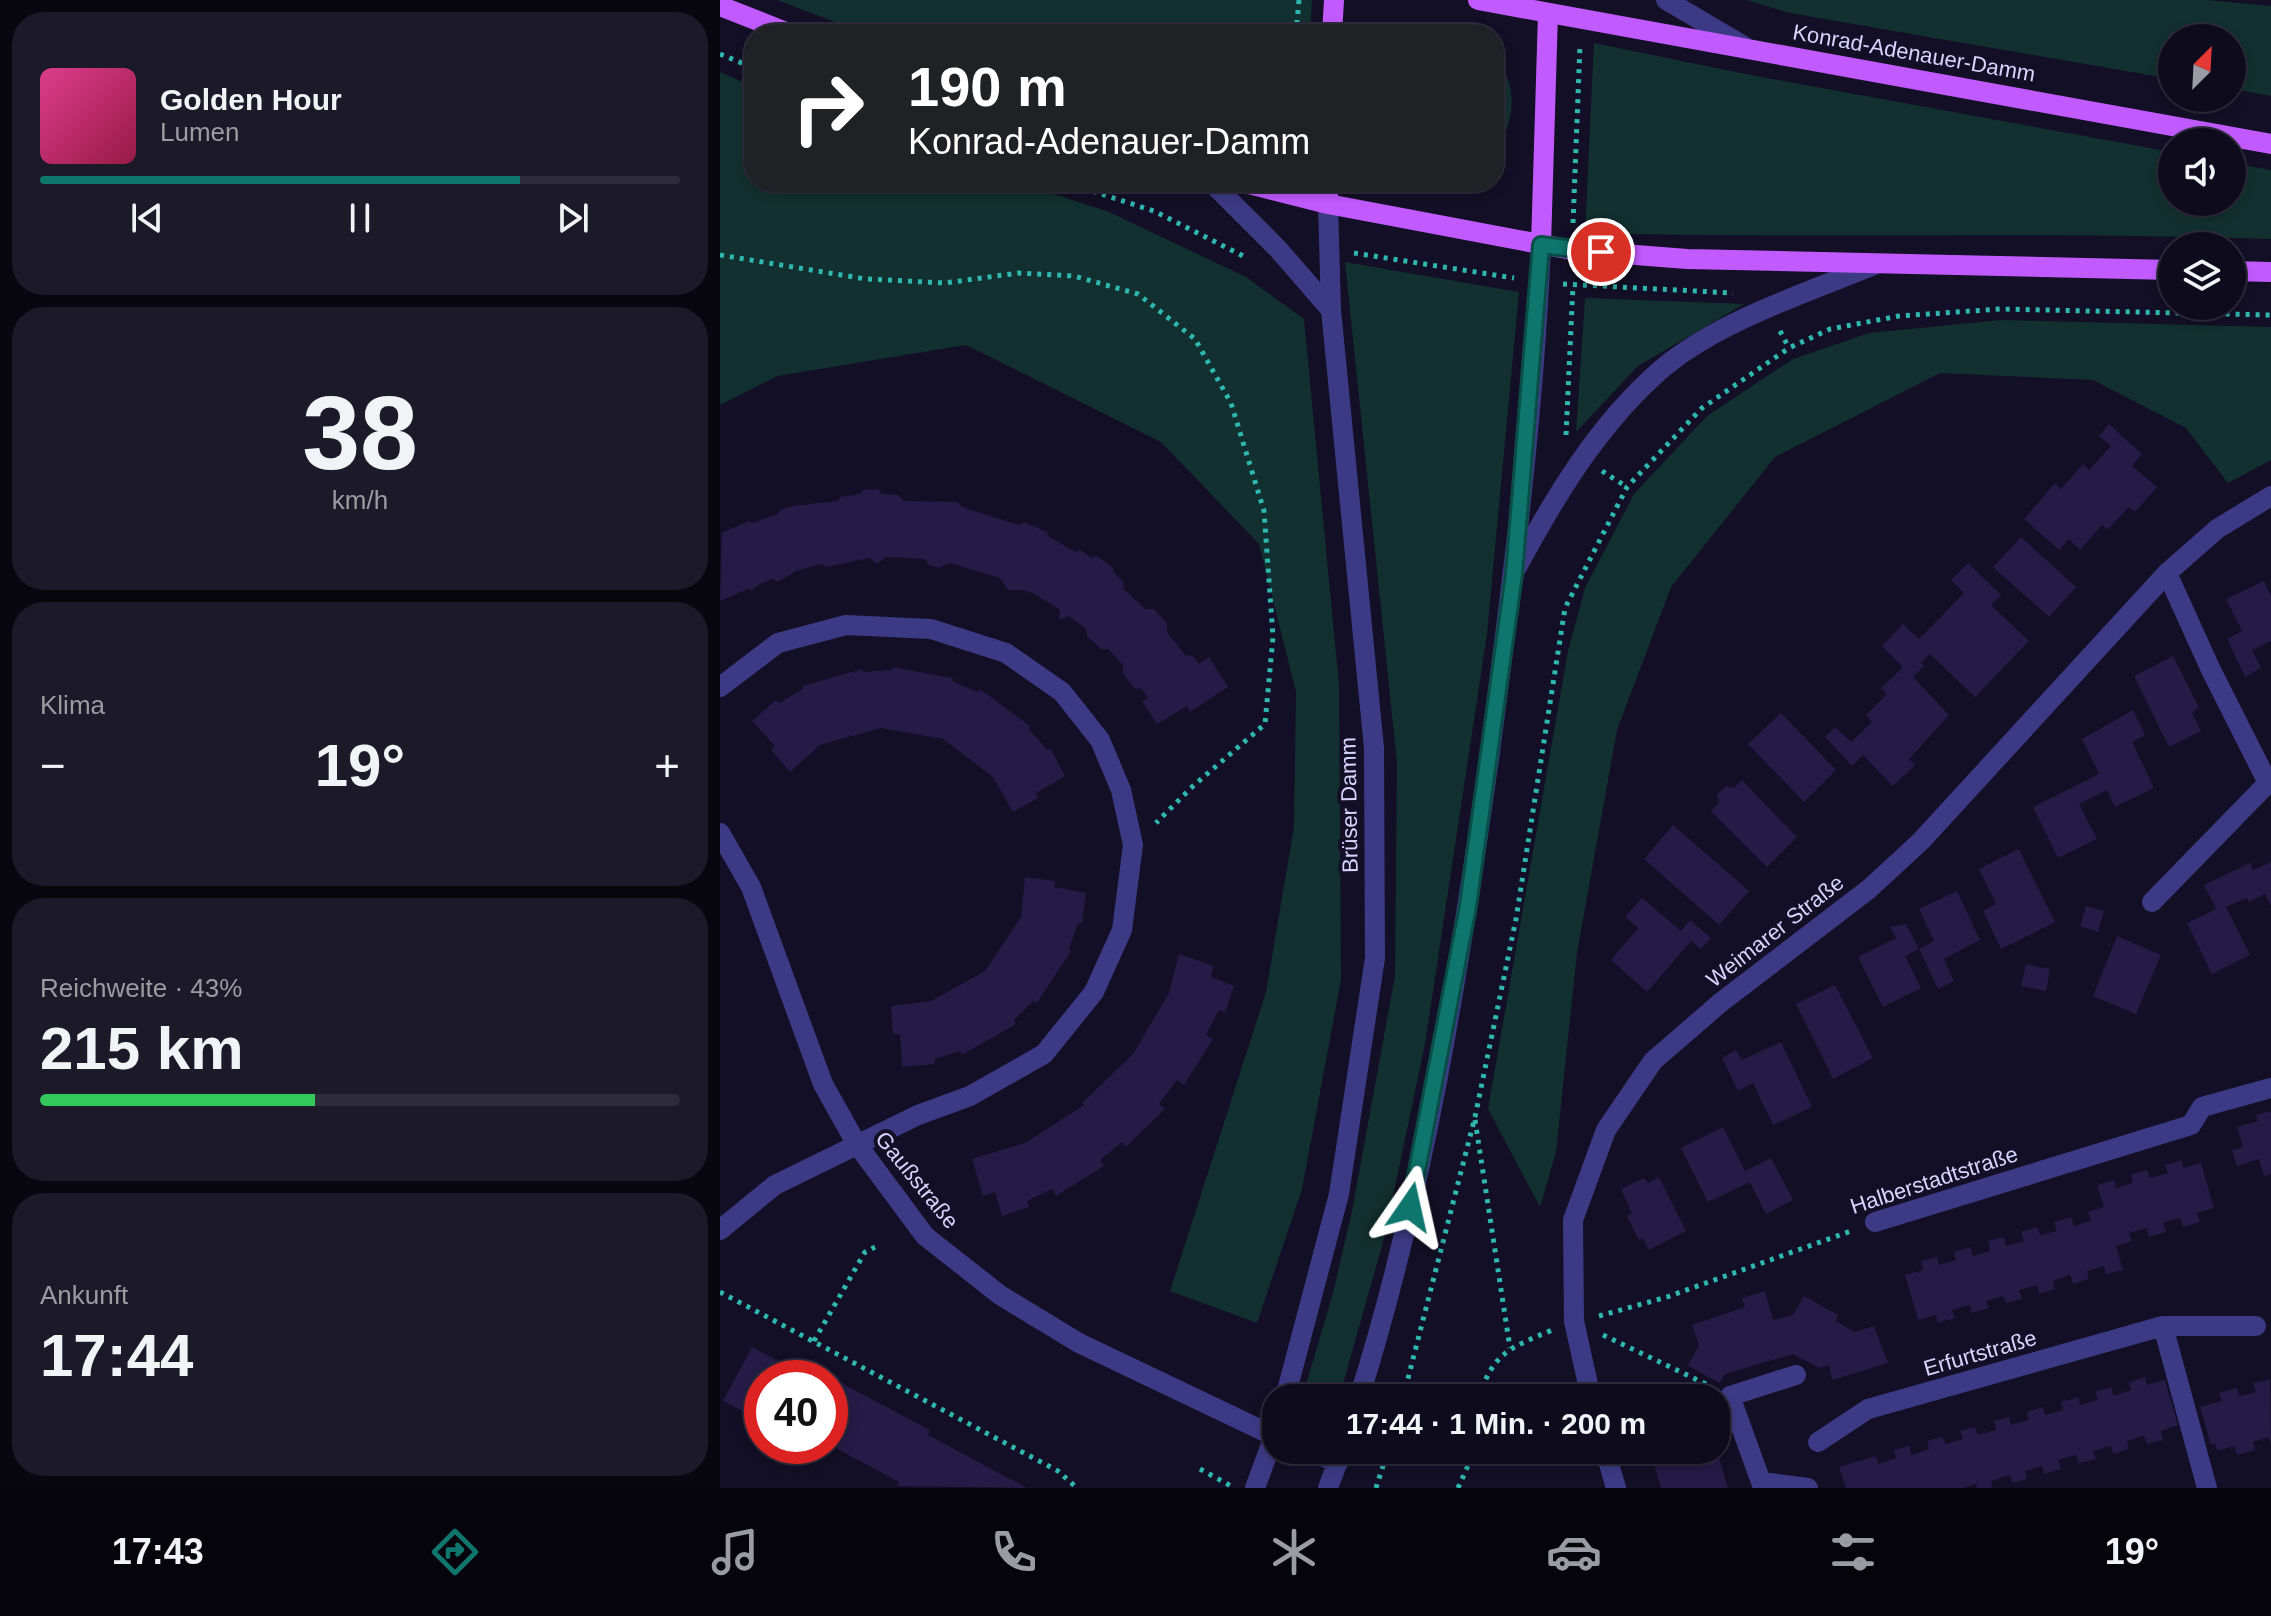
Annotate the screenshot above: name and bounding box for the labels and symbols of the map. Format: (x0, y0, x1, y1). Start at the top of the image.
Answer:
street label: Konrad-Adenauer-Damm (1791, 19, 2037, 87)
north arrow (2158, 24, 2246, 112)
pin (1567, 218, 1635, 286)
street label: Brüser Damm (1335, 737, 1363, 873)
street label: Weimarer Straße (1701, 870, 1849, 992)
street label: Gaußstraße (870, 1127, 964, 1233)
street label: Halberstadtstraße (1847, 1141, 2021, 1219)
position arrow (1368, 1165, 1452, 1249)
street label: Erfurtstraße (1921, 1325, 2039, 1381)
speed limit sign: 40 (744, 1360, 848, 1464)

